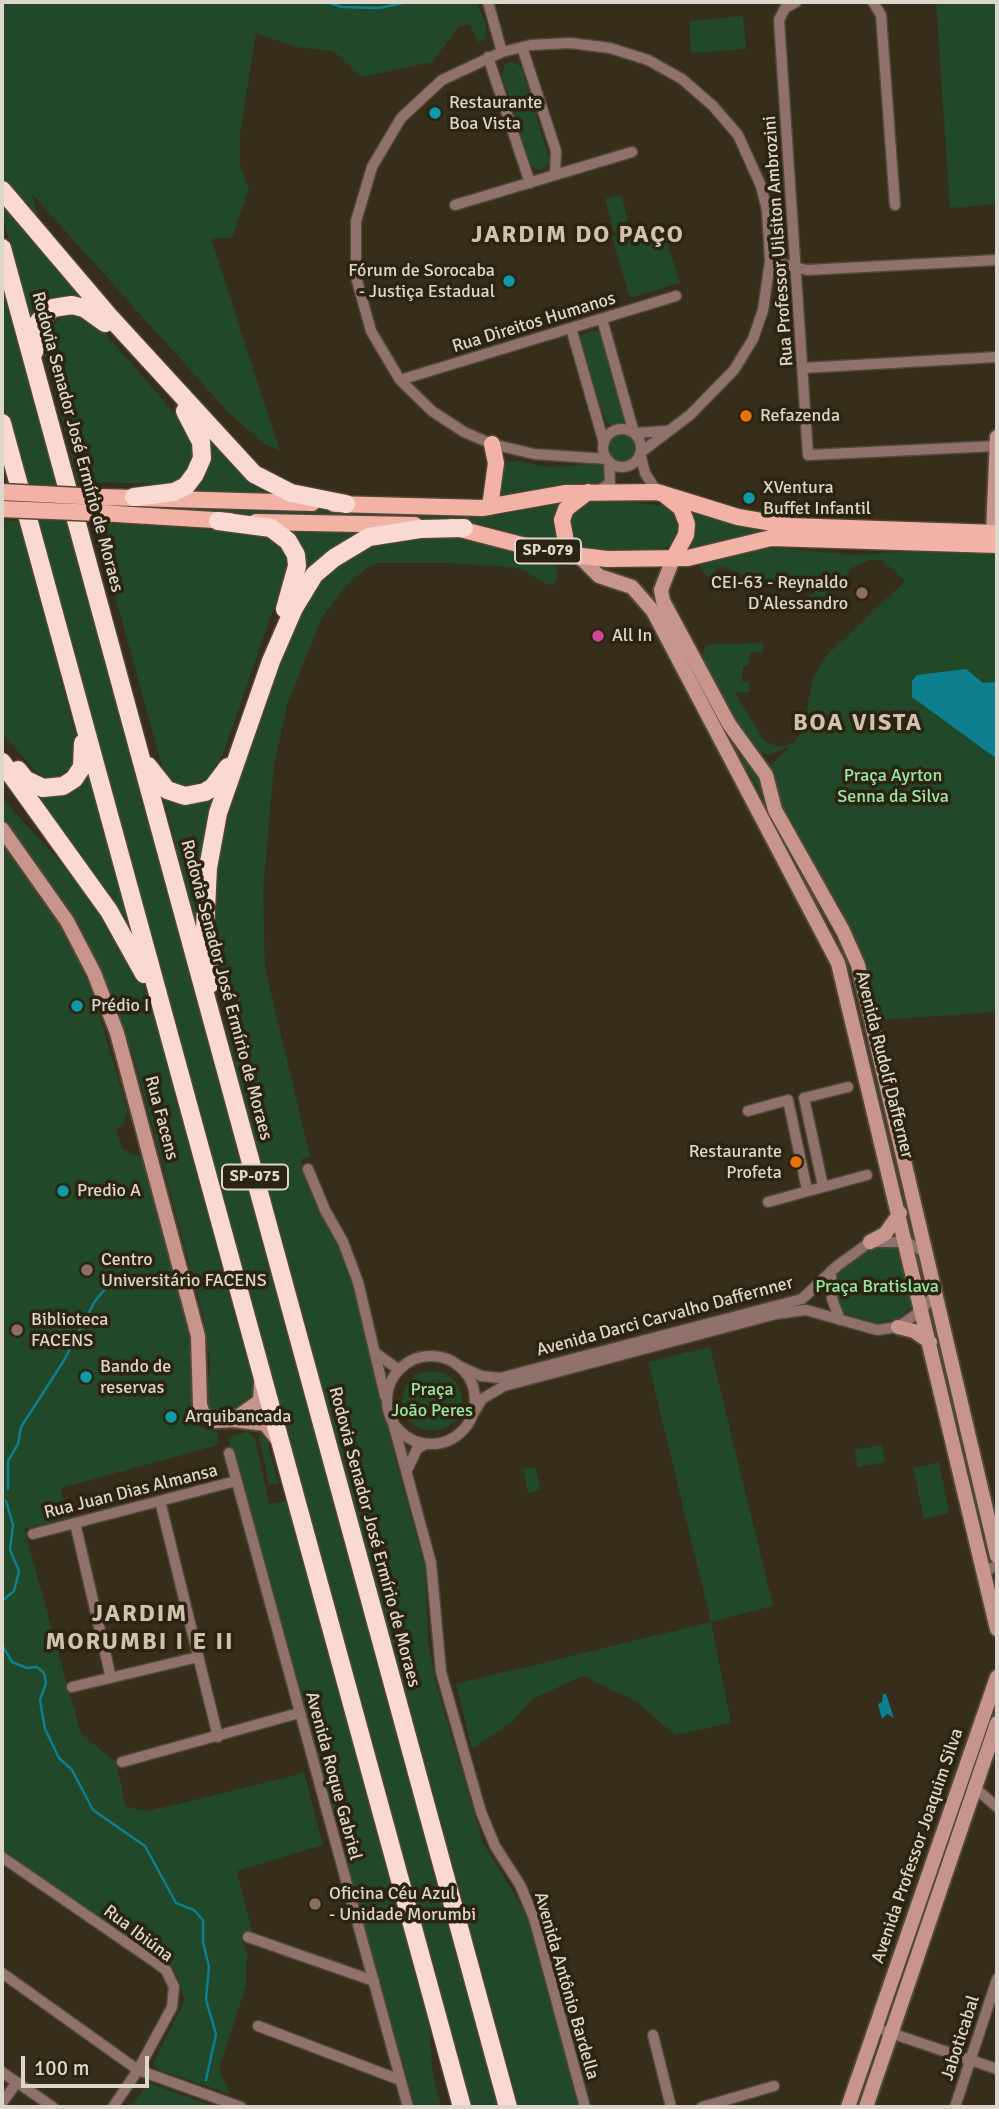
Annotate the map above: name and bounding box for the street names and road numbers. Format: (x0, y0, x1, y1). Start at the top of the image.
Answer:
street label: Rua Professor Uilsiton Ambrozini (759, 115, 799, 367)
street label: Rua Direitos Humanos (450, 288, 618, 358)
street label: Rodovia Senador José Ermírio de Moraes (26, 289, 128, 595)
road number: SP-079 (515, 538, 581, 564)
street label: Rodovia Senador José Ermírio de Moraes (175, 837, 277, 1143)
street label: Avenida Rudolf Dafferner (850, 969, 918, 1161)
street label: Rua Facens (139, 1074, 183, 1162)
road number: SP-075 (222, 1164, 288, 1190)
street label: Avenida Darci Carvalho Daffernner (534, 1272, 796, 1362)
street label: Rodovia Senador José Ermírio de Moraes (323, 1384, 425, 1690)
street label: Rua Juan Dias Almansa (42, 1460, 220, 1524)
street label: Avenida Roque Gabriel (300, 1689, 366, 1863)
street label: Avenida Professor Joaquim Silva (868, 1726, 968, 1966)
street label: Avenida Antônio Bardella (529, 1890, 603, 2082)
street label: Rua Ibiúna (99, 1901, 177, 1967)
street label: Jaboticabal (937, 1993, 985, 2083)

